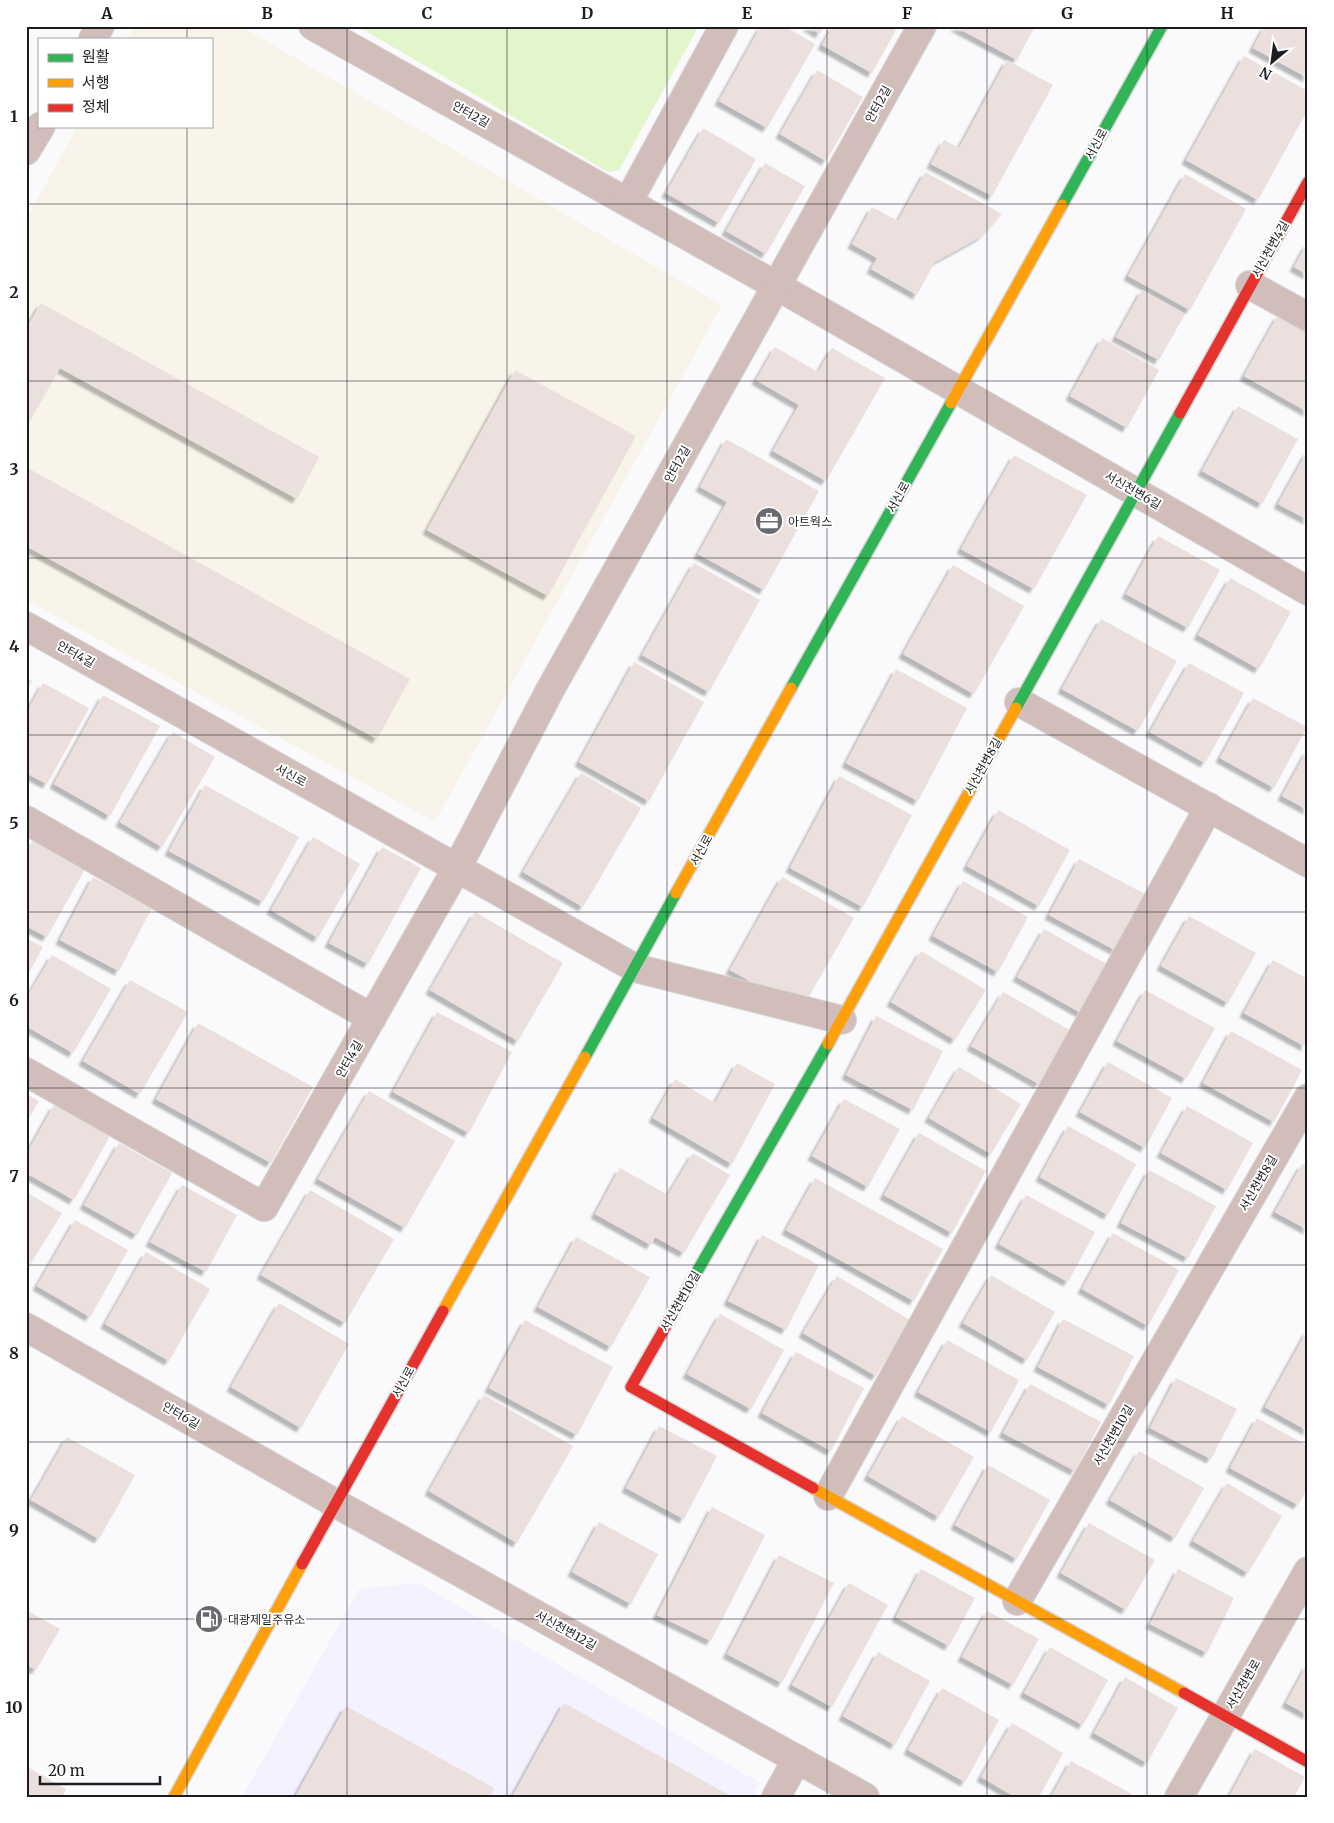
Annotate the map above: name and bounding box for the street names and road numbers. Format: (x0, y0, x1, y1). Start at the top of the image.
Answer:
street label: 안터2길 (862, 83, 894, 125)
street label: 안터2길 (450, 98, 492, 130)
street label: 서신로 (1081, 126, 1111, 162)
street label: 서신천변4길 (1248, 218, 1292, 280)
street label: 안터2길 (661, 443, 693, 485)
street label: 서신천변6길 (1102, 468, 1164, 512)
street label: 서신로 (883, 479, 913, 515)
street label: 안터4길 (55, 638, 97, 670)
street label: 서신천변8길 (961, 735, 1005, 797)
street label: 서신로 (273, 760, 309, 790)
street label: 서신로 (686, 832, 716, 868)
street label: 안터4길 (332, 1038, 366, 1080)
street label: 서신천변8길 (1236, 1152, 1280, 1214)
street label: 서신천변10길 (657, 1268, 703, 1334)
street label: 서신로 (388, 1364, 418, 1400)
street label: 안터6길 (160, 1398, 202, 1432)
street label: 서신천변10길 (1090, 1402, 1136, 1468)
street label: 서신천변12길 (533, 1607, 599, 1653)
street label: 서신천변로 (1223, 1656, 1263, 1712)

